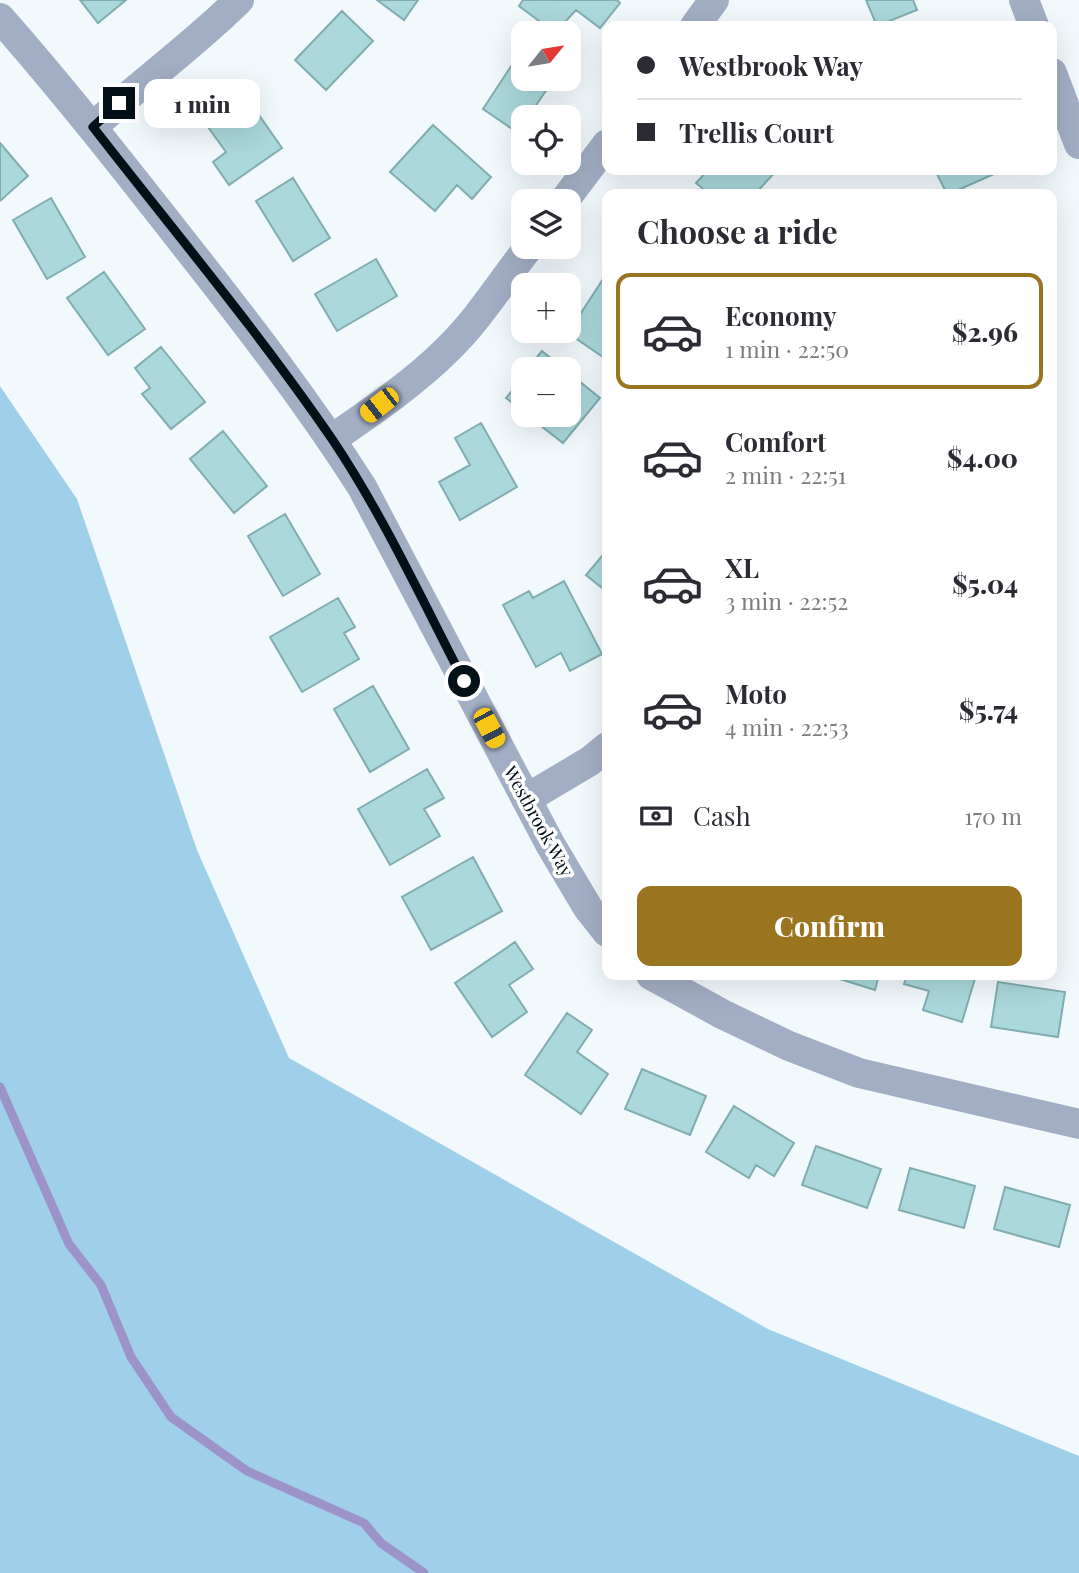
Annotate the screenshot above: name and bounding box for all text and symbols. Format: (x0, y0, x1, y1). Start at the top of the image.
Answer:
north arrow (511, 21, 581, 91)
map controls (511, 21, 581, 427)
text: Westbrook Way (679, 48, 863, 83)
callout: 1 min (144, 78, 259, 128)
route end (103, 87, 135, 119)
text: 1 min (174, 88, 230, 119)
button: locate (511, 105, 581, 175)
text: Trellis Court (679, 115, 834, 150)
button: layers (511, 189, 581, 259)
text: Choose a ride (637, 209, 838, 252)
button: + (511, 273, 581, 343)
text: Economy (725, 298, 836, 333)
icon: car (641, 300, 704, 363)
text: $2.96 (952, 314, 1018, 349)
text: 1 min · 22:50 (725, 333, 849, 364)
button: − (511, 357, 581, 427)
car (356, 384, 403, 426)
text: Comfort (725, 424, 826, 459)
icon: car (641, 426, 704, 489)
text: $4.00 (947, 440, 1018, 475)
text: 2 min · 22:51 (725, 459, 846, 490)
text: XL (725, 550, 759, 585)
icon: car (641, 552, 704, 615)
text: $5.04 (952, 566, 1018, 601)
text: 3 min · 22:52 (725, 585, 848, 616)
route start (448, 665, 480, 697)
text: Moto (725, 676, 787, 711)
icon: car (641, 678, 704, 741)
text: $5.74 (959, 692, 1018, 727)
car (470, 705, 509, 751)
text: 4 min · 22:53 (725, 711, 849, 742)
street label: Westbrook Way (498, 761, 579, 881)
icon: cash (637, 797, 675, 835)
text: Cash (693, 798, 751, 833)
text: 170 m (964, 800, 1022, 831)
button: Confirm (637, 886, 1022, 966)

